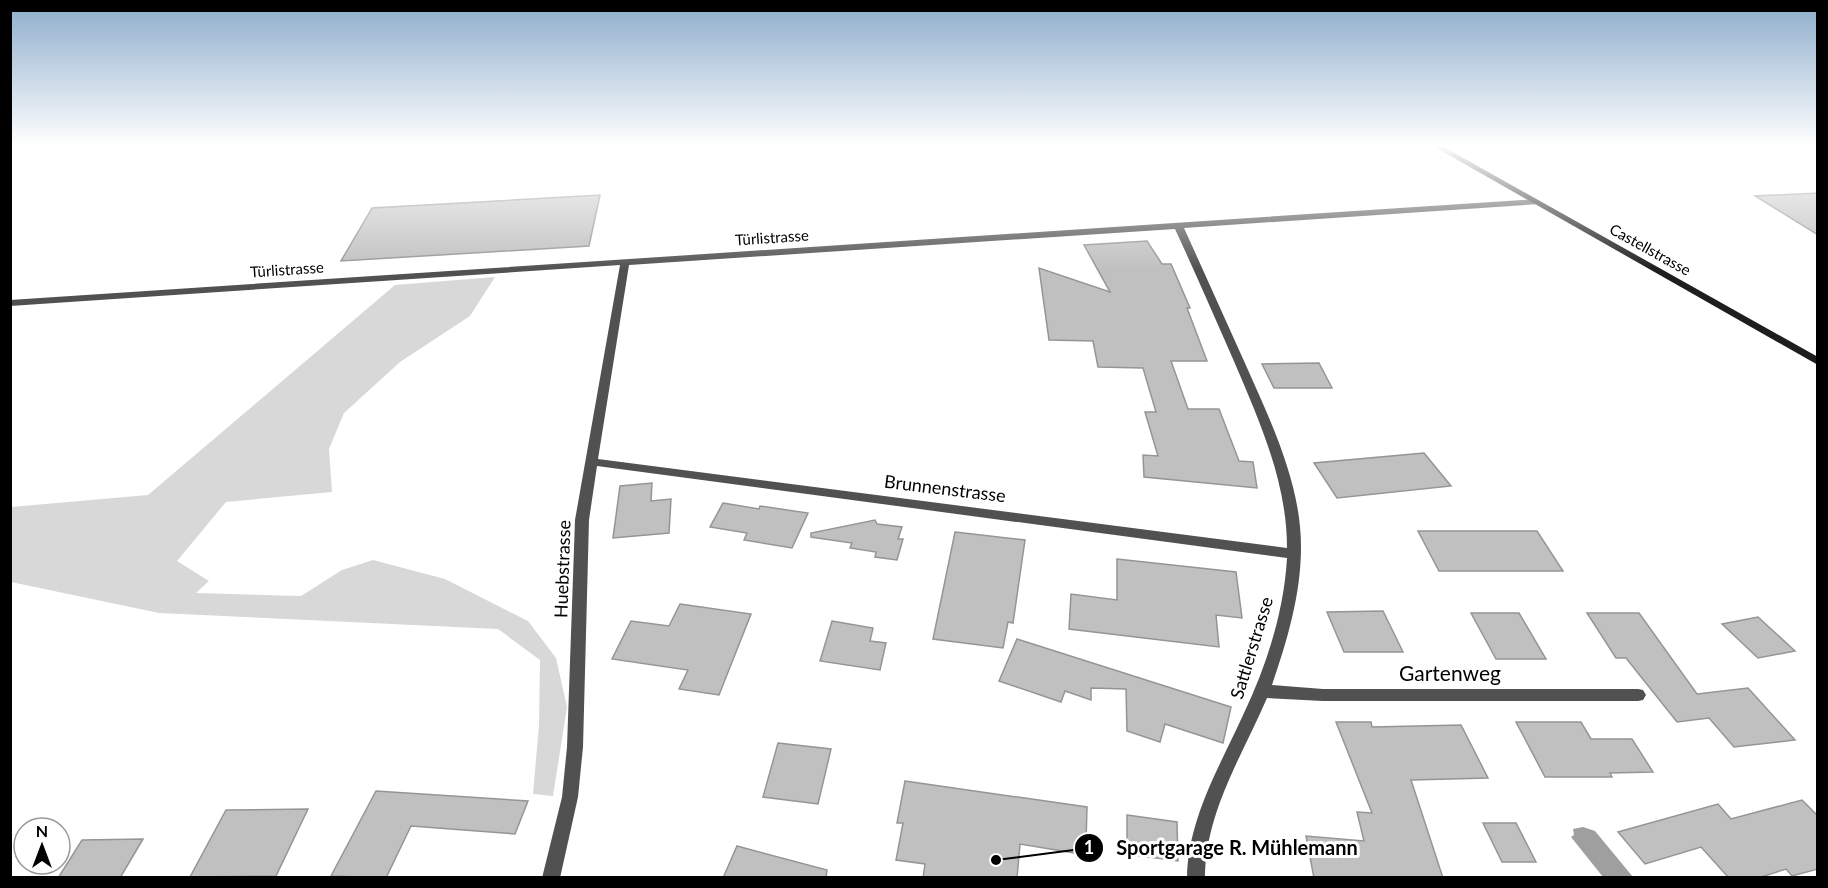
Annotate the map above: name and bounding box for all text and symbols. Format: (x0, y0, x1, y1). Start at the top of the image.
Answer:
street label: Castellstrasse (1607, 219, 1694, 279)
street label: Türlistrasse (734, 225, 809, 249)
street label: Türlistrasse (249, 257, 324, 281)
street label: Brunnenstrasse (883, 470, 1007, 506)
street label: Huebstrasse (549, 520, 575, 618)
street label: Sattlerstrasse (1225, 594, 1277, 701)
street label: Gartenweg (1399, 660, 1501, 685)
north arrow (12, 816, 72, 876)
text: N (36, 821, 48, 840)
callout: Sportgarage R. Mühlemann (1074, 829, 1369, 867)
text: Sportgarage R. Mühlemann (1116, 835, 1358, 859)
text: 1 (1084, 836, 1094, 858)

